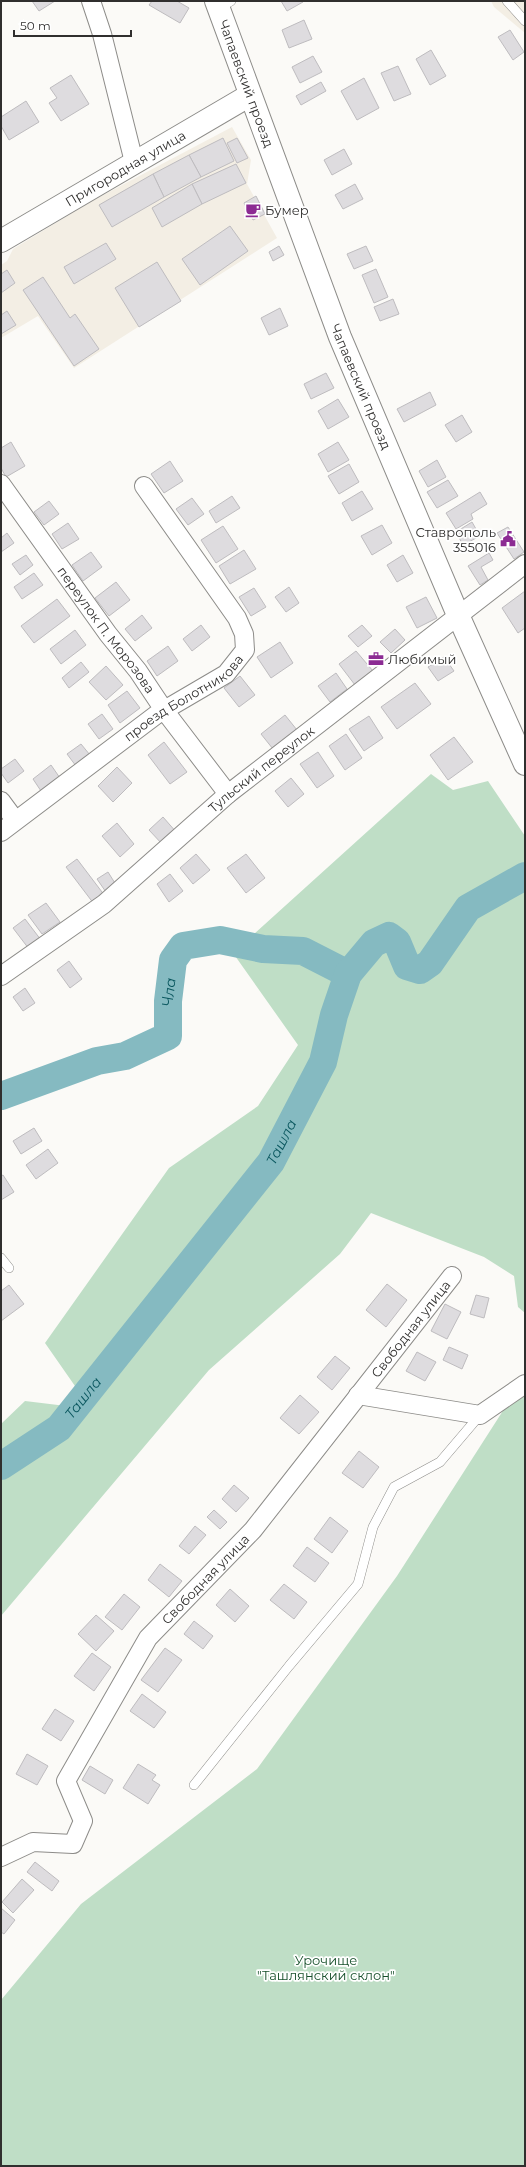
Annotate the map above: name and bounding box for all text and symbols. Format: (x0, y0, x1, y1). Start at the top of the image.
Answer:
scale bar (14, 12, 131, 38)
text: 50 m (20, 18, 51, 33)
street label: Чапаевский проезд (216, 18, 277, 150)
street label: Пригородная улица (62, 127, 188, 210)
cafe icon: Бумер (244, 201, 262, 219)
place label: Бумер (265, 202, 309, 218)
street label: Чапаевский проезд (328, 321, 395, 452)
place label: Ставрополь 355016 (416, 524, 496, 555)
public building icon: Ставрополь 355016 (499, 530, 517, 548)
street label: переулок П. Морозова (54, 563, 159, 696)
office icon: Любимый (367, 650, 385, 668)
street label: проезд Болотникова (121, 651, 246, 744)
place label: Любимый (388, 651, 456, 667)
street label: Тульский переулок (205, 722, 318, 816)
water label: Чла (159, 977, 180, 1006)
water label: Ташла (262, 1116, 301, 1168)
street label: Свободная улица (368, 1277, 454, 1381)
water label: Ташла (61, 1373, 105, 1422)
street label: Свободная улица (158, 1531, 253, 1627)
park label: Урочище "Ташлянский склон" (257, 1952, 395, 1983)

